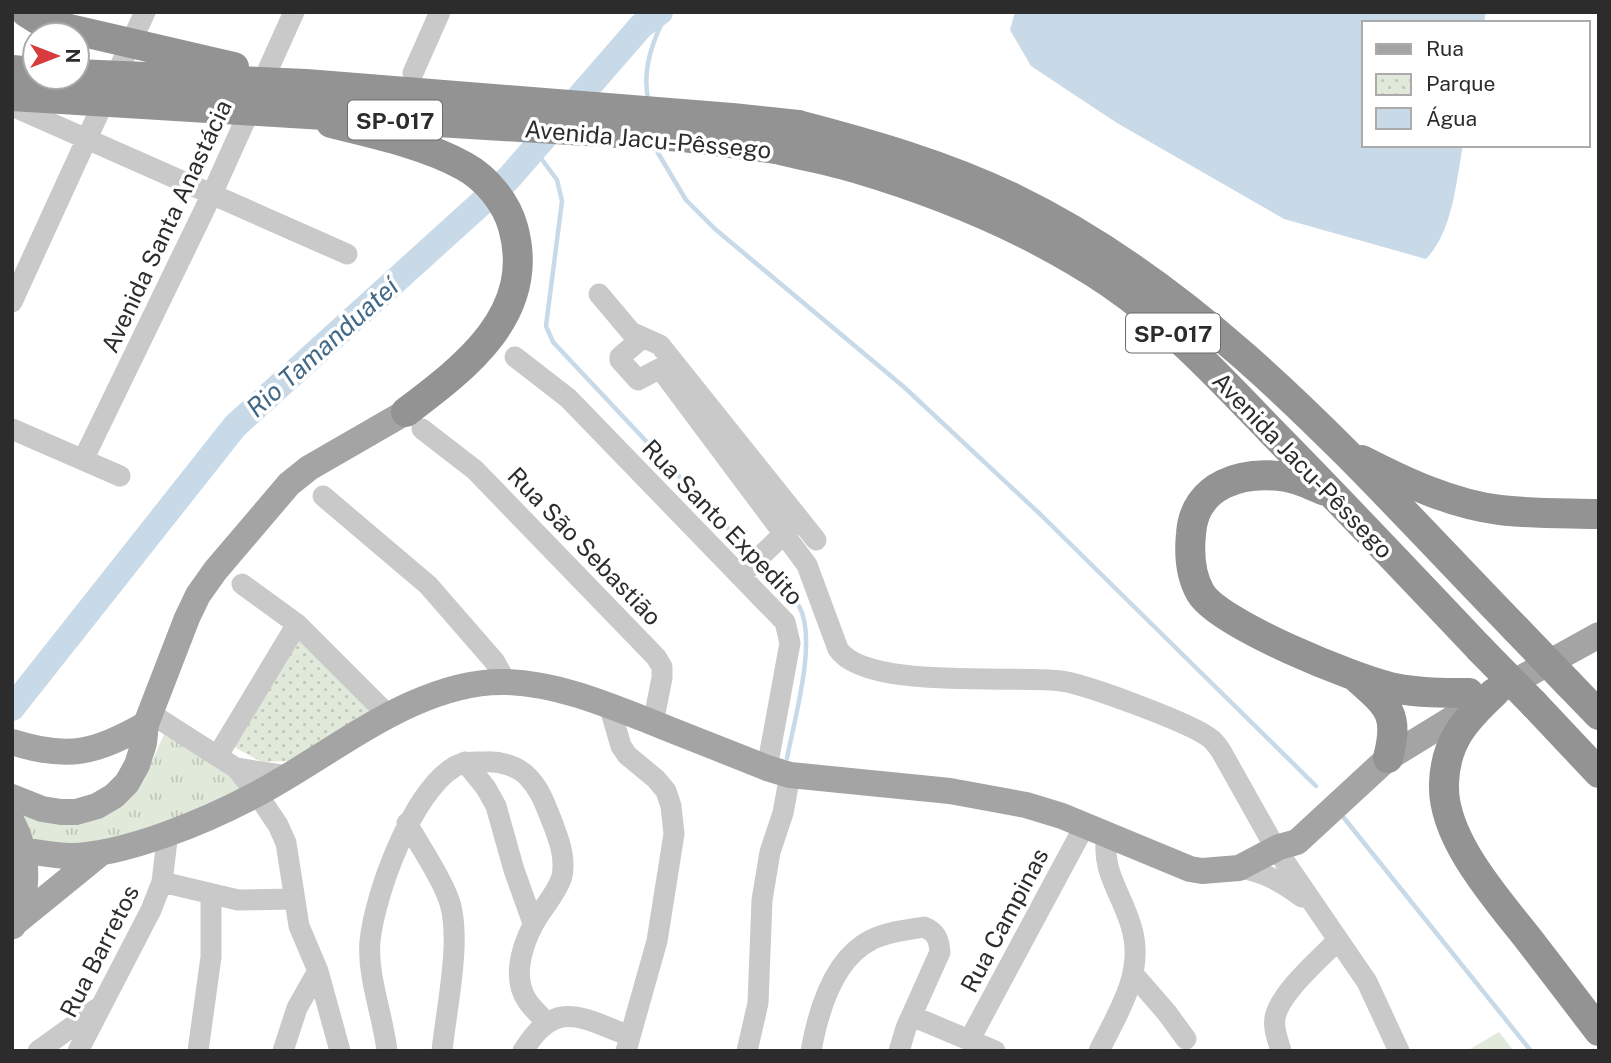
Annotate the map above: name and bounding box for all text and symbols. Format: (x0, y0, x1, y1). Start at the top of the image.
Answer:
north arrow (21, 21, 91, 91)
legend (1362, 21, 1590, 147)
text: Rua (1426, 36, 1464, 61)
text: N (62, 49, 84, 63)
text: Parque (1426, 71, 1495, 96)
street label: Avenida Santa Anastácia (95, 95, 237, 357)
road number: SP-017 (348, 100, 442, 140)
text: Água (1426, 106, 1477, 131)
street label: Avenida Jacu-Pêssego (524, 114, 772, 164)
water label: Rio Tamanduateí (240, 269, 406, 423)
road number: SP-017 (1126, 314, 1220, 352)
street label: Avenida Jacu-Pêssego (1207, 366, 1399, 564)
street label: Rua Santo Expedito (637, 433, 809, 611)
street label: Rua São Sebastião (502, 461, 668, 631)
street label: Rua Campinas (954, 843, 1054, 997)
street label: Rua Barretos (54, 880, 144, 1022)

